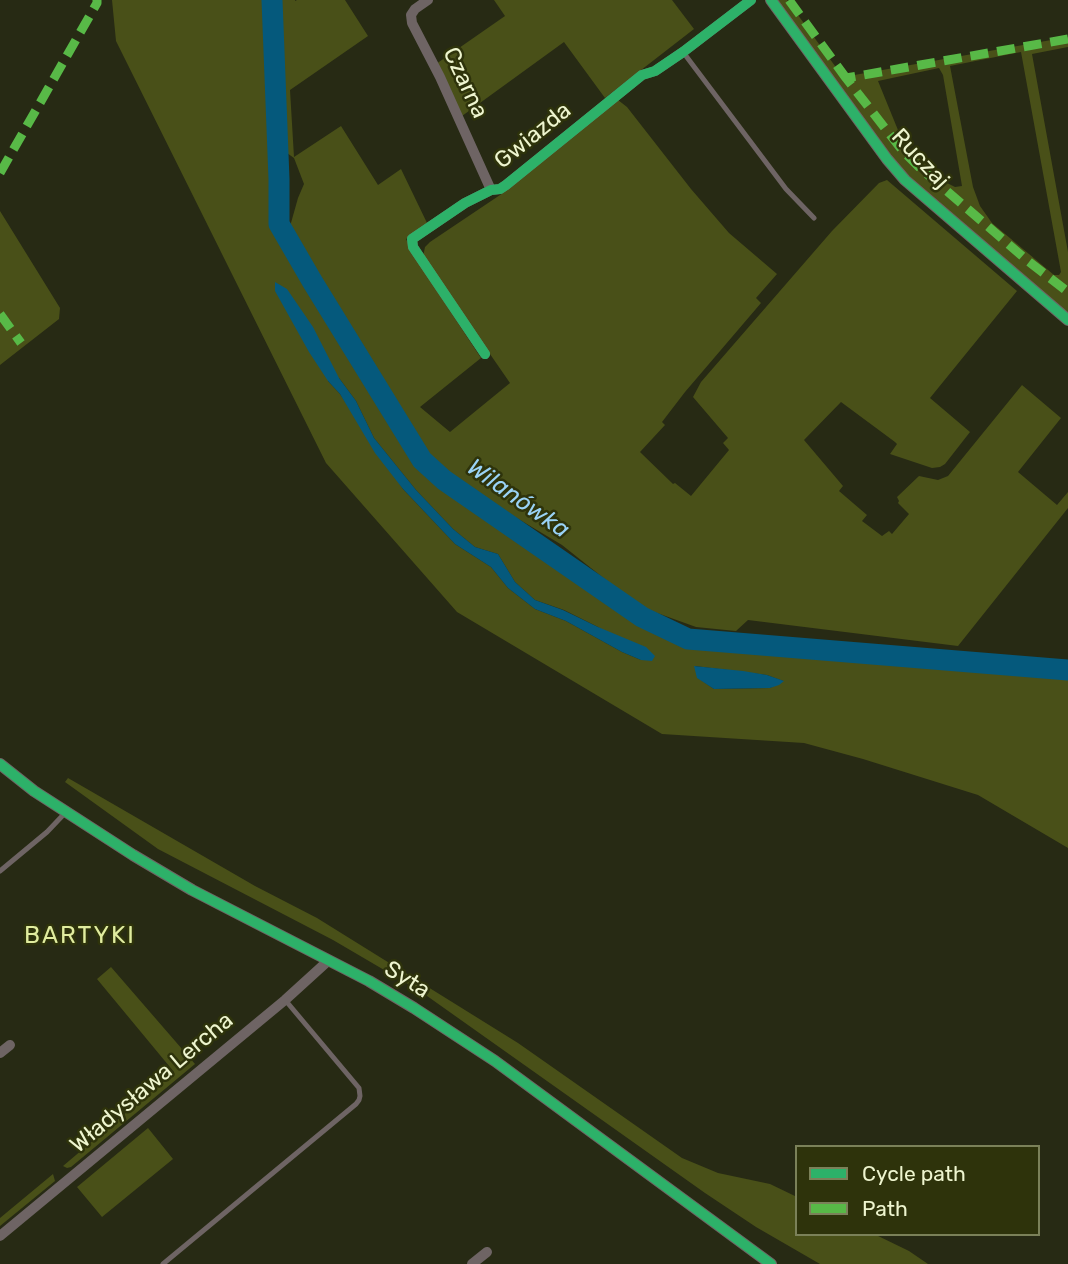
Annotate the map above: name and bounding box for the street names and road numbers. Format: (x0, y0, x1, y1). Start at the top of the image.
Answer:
street label: Czarna (437, 43, 493, 123)
street label: Gwiazda (489, 97, 577, 175)
street label: Ruczaj (885, 123, 955, 195)
street label: Syta (379, 955, 435, 1005)
street label: Władysława Lercha (65, 1007, 239, 1159)

